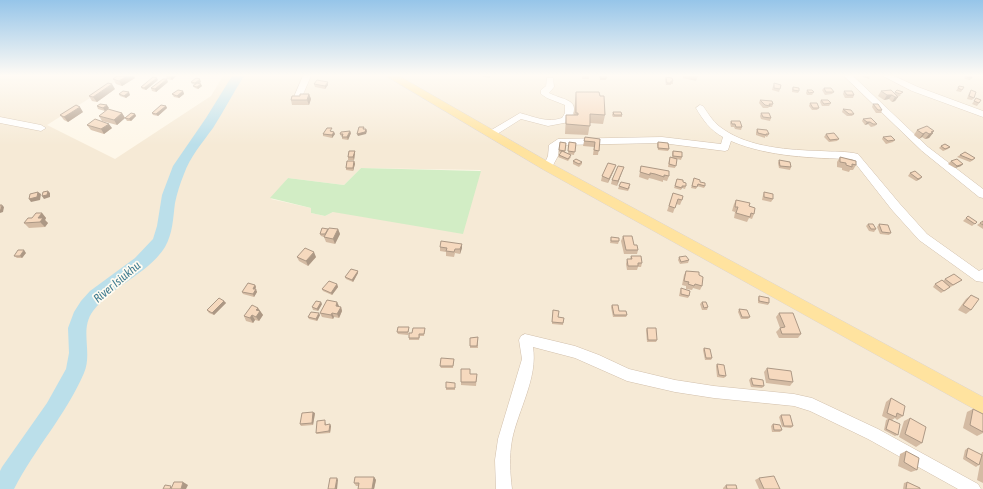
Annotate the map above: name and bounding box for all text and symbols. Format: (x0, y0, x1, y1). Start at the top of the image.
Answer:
water label: River Isiukhu (91, 258, 143, 306)

